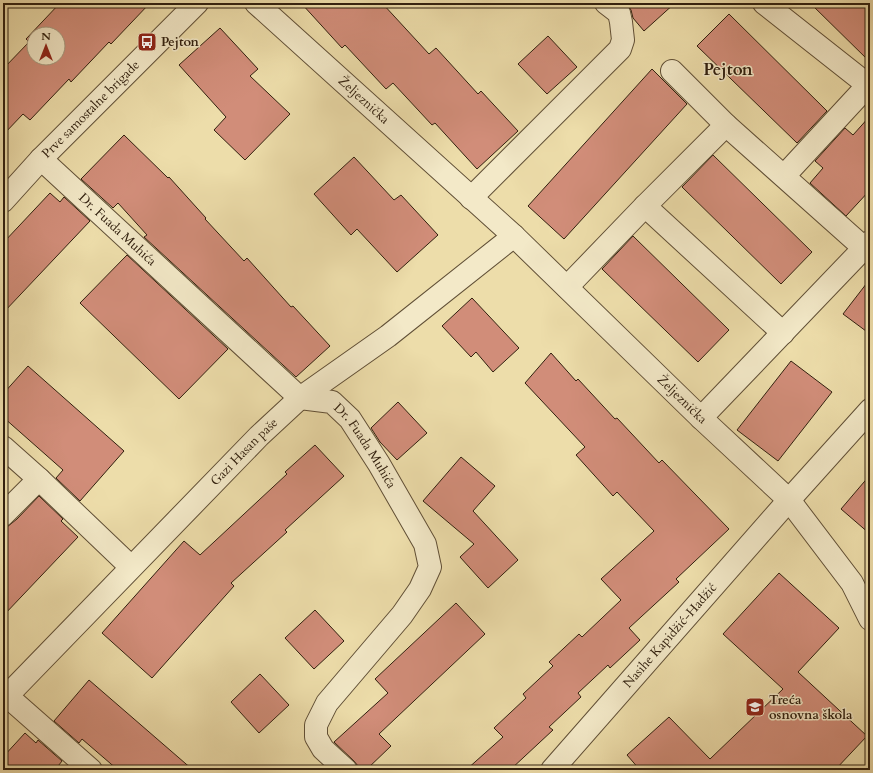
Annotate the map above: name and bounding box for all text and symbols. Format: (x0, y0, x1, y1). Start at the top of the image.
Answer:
north arrow (26, 26, 66, 66)
text: N (41, 29, 51, 44)
bus stop icon: Pejton (136, 31, 158, 53)
place label: Pejton (161, 33, 200, 51)
street label: Prve samostalne brigade (38, 56, 144, 162)
district label: Pejton (703, 58, 753, 81)
street label: Željeznička (334, 72, 393, 128)
street label: Dr. Fuada Muhića (75, 189, 161, 270)
street label: Željeznička (653, 371, 711, 428)
street label: Dr. Fuada Muhića (330, 399, 400, 492)
street label: Gazi Hasan paše (206, 414, 282, 490)
street label: Nasihe Kapidžić-Hadžić (619, 579, 721, 692)
place label: Treća osnovna škola (769, 691, 853, 724)
school or university icon: Treća osnovna škola (744, 696, 766, 718)

